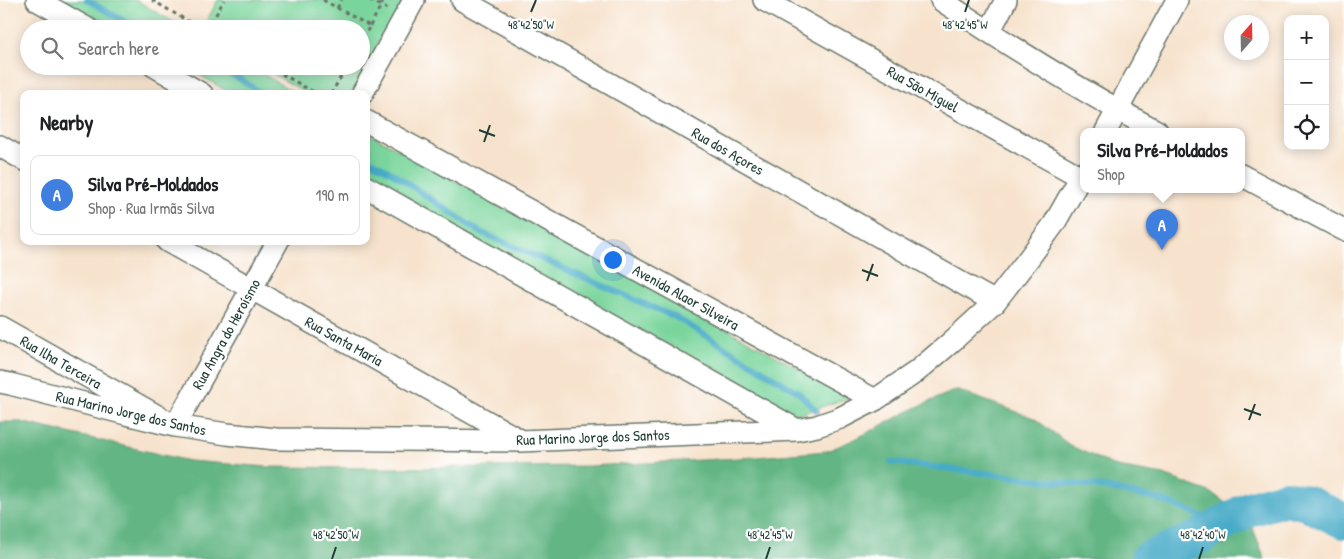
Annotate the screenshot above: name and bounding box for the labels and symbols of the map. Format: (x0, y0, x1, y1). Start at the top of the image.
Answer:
north arrow (1224, 15, 1269, 60)
text: 48°42'50"W (508, 16, 555, 33)
text: 48°42'45"W (942, 16, 988, 33)
street label: Rua São Miguel (883, 61, 963, 117)
street label: Rua dos Açores (688, 122, 768, 180)
pin: A (1146, 209, 1178, 250)
your location (600, 247, 626, 273)
street label: Avenida Alaor Silveira (629, 259, 743, 335)
street label: Rua Angra do Heroísmo (187, 275, 265, 393)
street label: Rua Santa Maria (301, 311, 387, 371)
street label: Rua Ilha Terceira (16, 330, 106, 394)
street label: Rua Marino Jorge dos Santos (54, 386, 208, 441)
street label: Rua Marino Jorge dos Santos (516, 424, 670, 450)
text: 48°42'50"W (313, 526, 360, 543)
text: 48°42'45"W (747, 526, 793, 543)
text: 48°42'40"W (1180, 526, 1226, 543)

